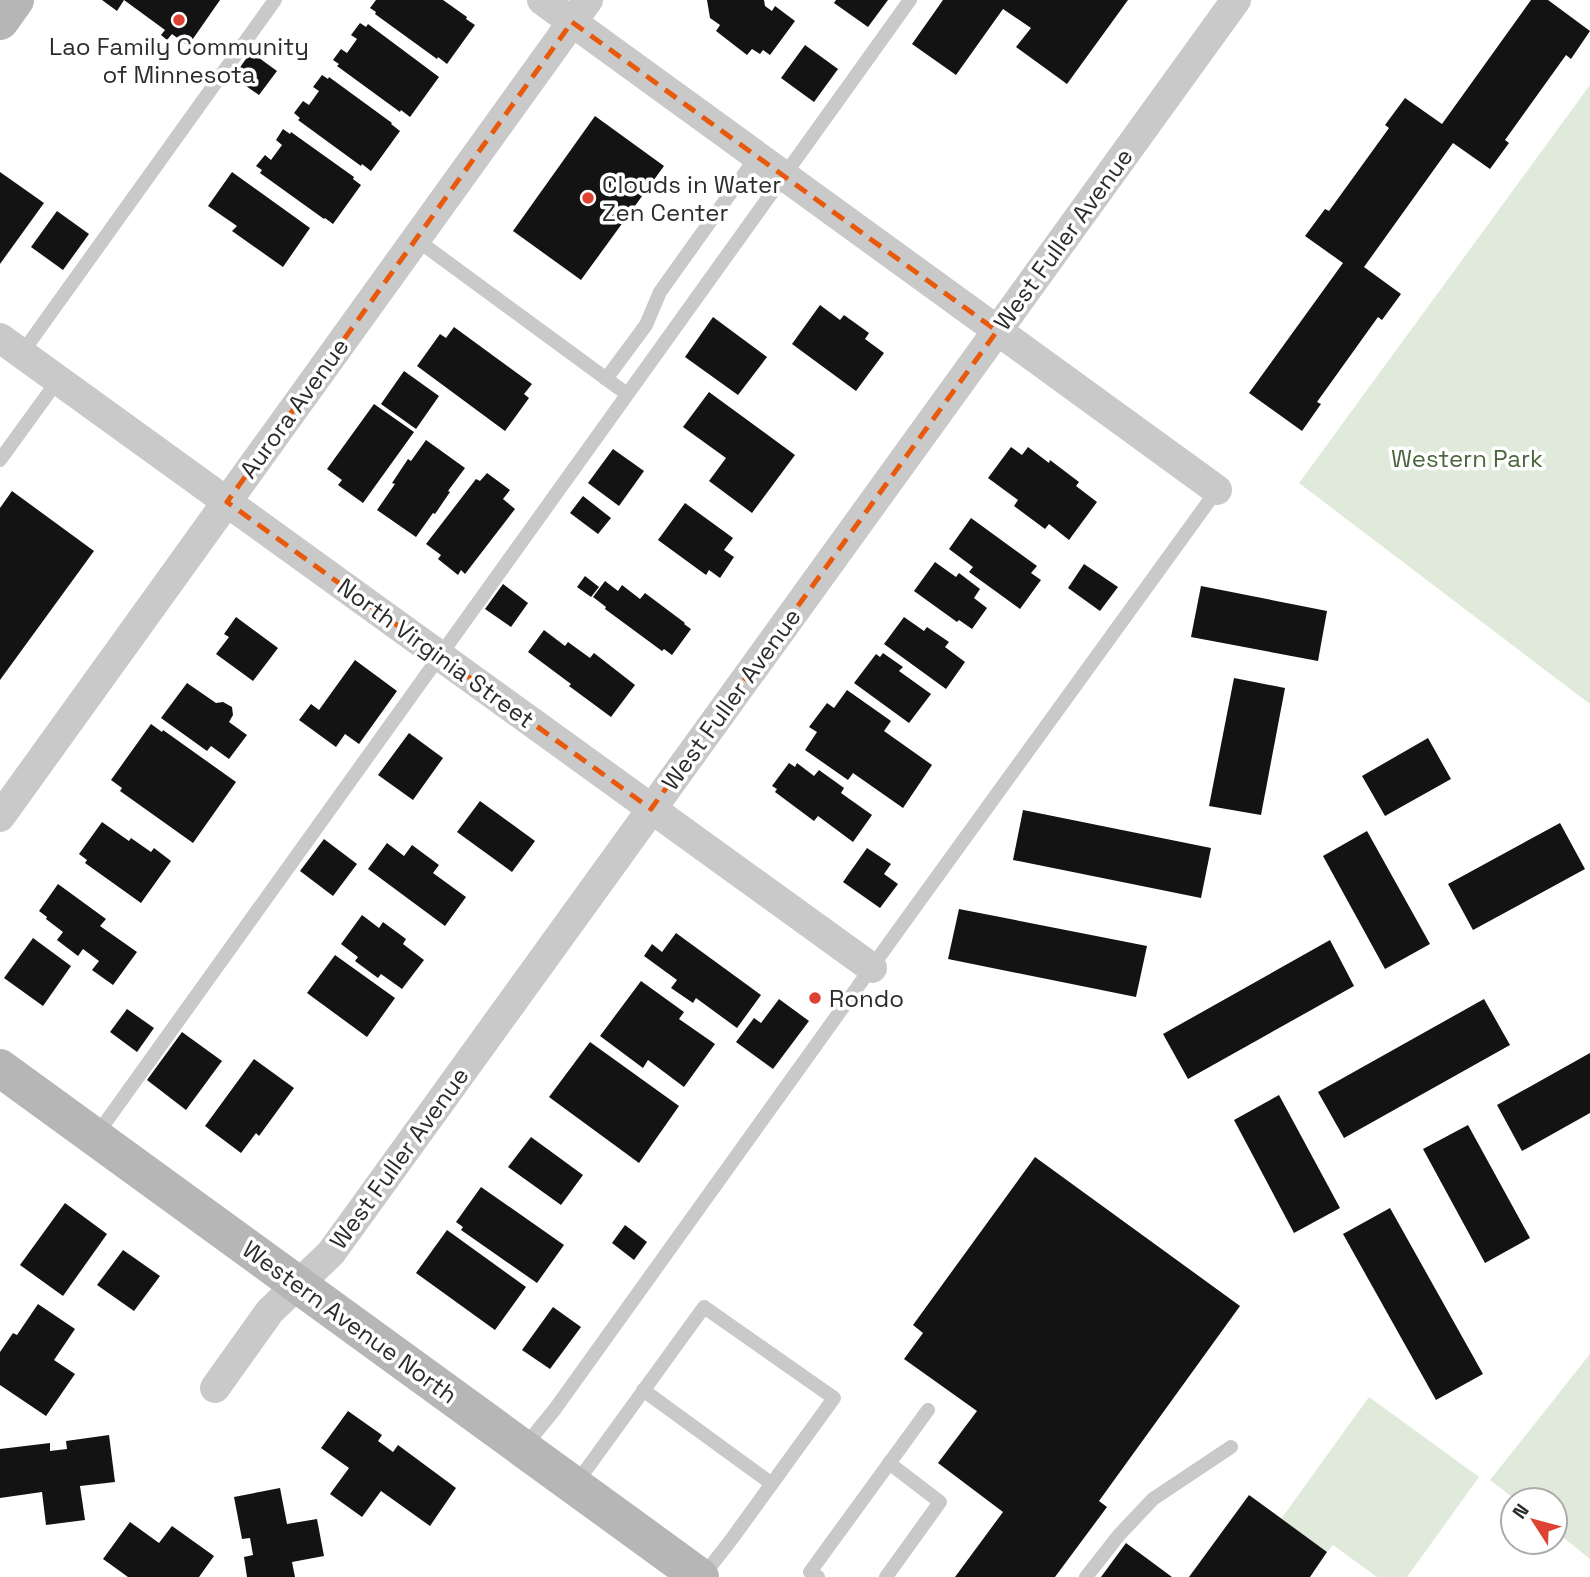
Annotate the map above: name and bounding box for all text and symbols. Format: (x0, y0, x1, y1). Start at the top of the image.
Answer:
marker: Lao Family Community of Minnesota (171, 12, 187, 28)
place label: Lao Family Community of Minnesota (49, 31, 309, 90)
street label: West Fuller Avenue (986, 142, 1140, 336)
place label: Clouds in Water Zen Center (602, 169, 781, 228)
marker: Clouds in Water Zen Center (580, 190, 596, 206)
street label: Aurora Avenue (233, 332, 355, 484)
park label: Western Park (1391, 443, 1543, 474)
street label: North Virginia Street (331, 571, 541, 735)
street label: West Fuller Avenue (654, 602, 808, 796)
place label: Rondo (829, 983, 904, 1014)
marker: Rondo (807, 990, 823, 1006)
street label: West Fuller Avenue (322, 1061, 476, 1255)
street label: Western Avenue North (236, 1234, 464, 1410)
north arrow (1499, 1486, 1569, 1556)
text: N (1507, 1499, 1535, 1524)

